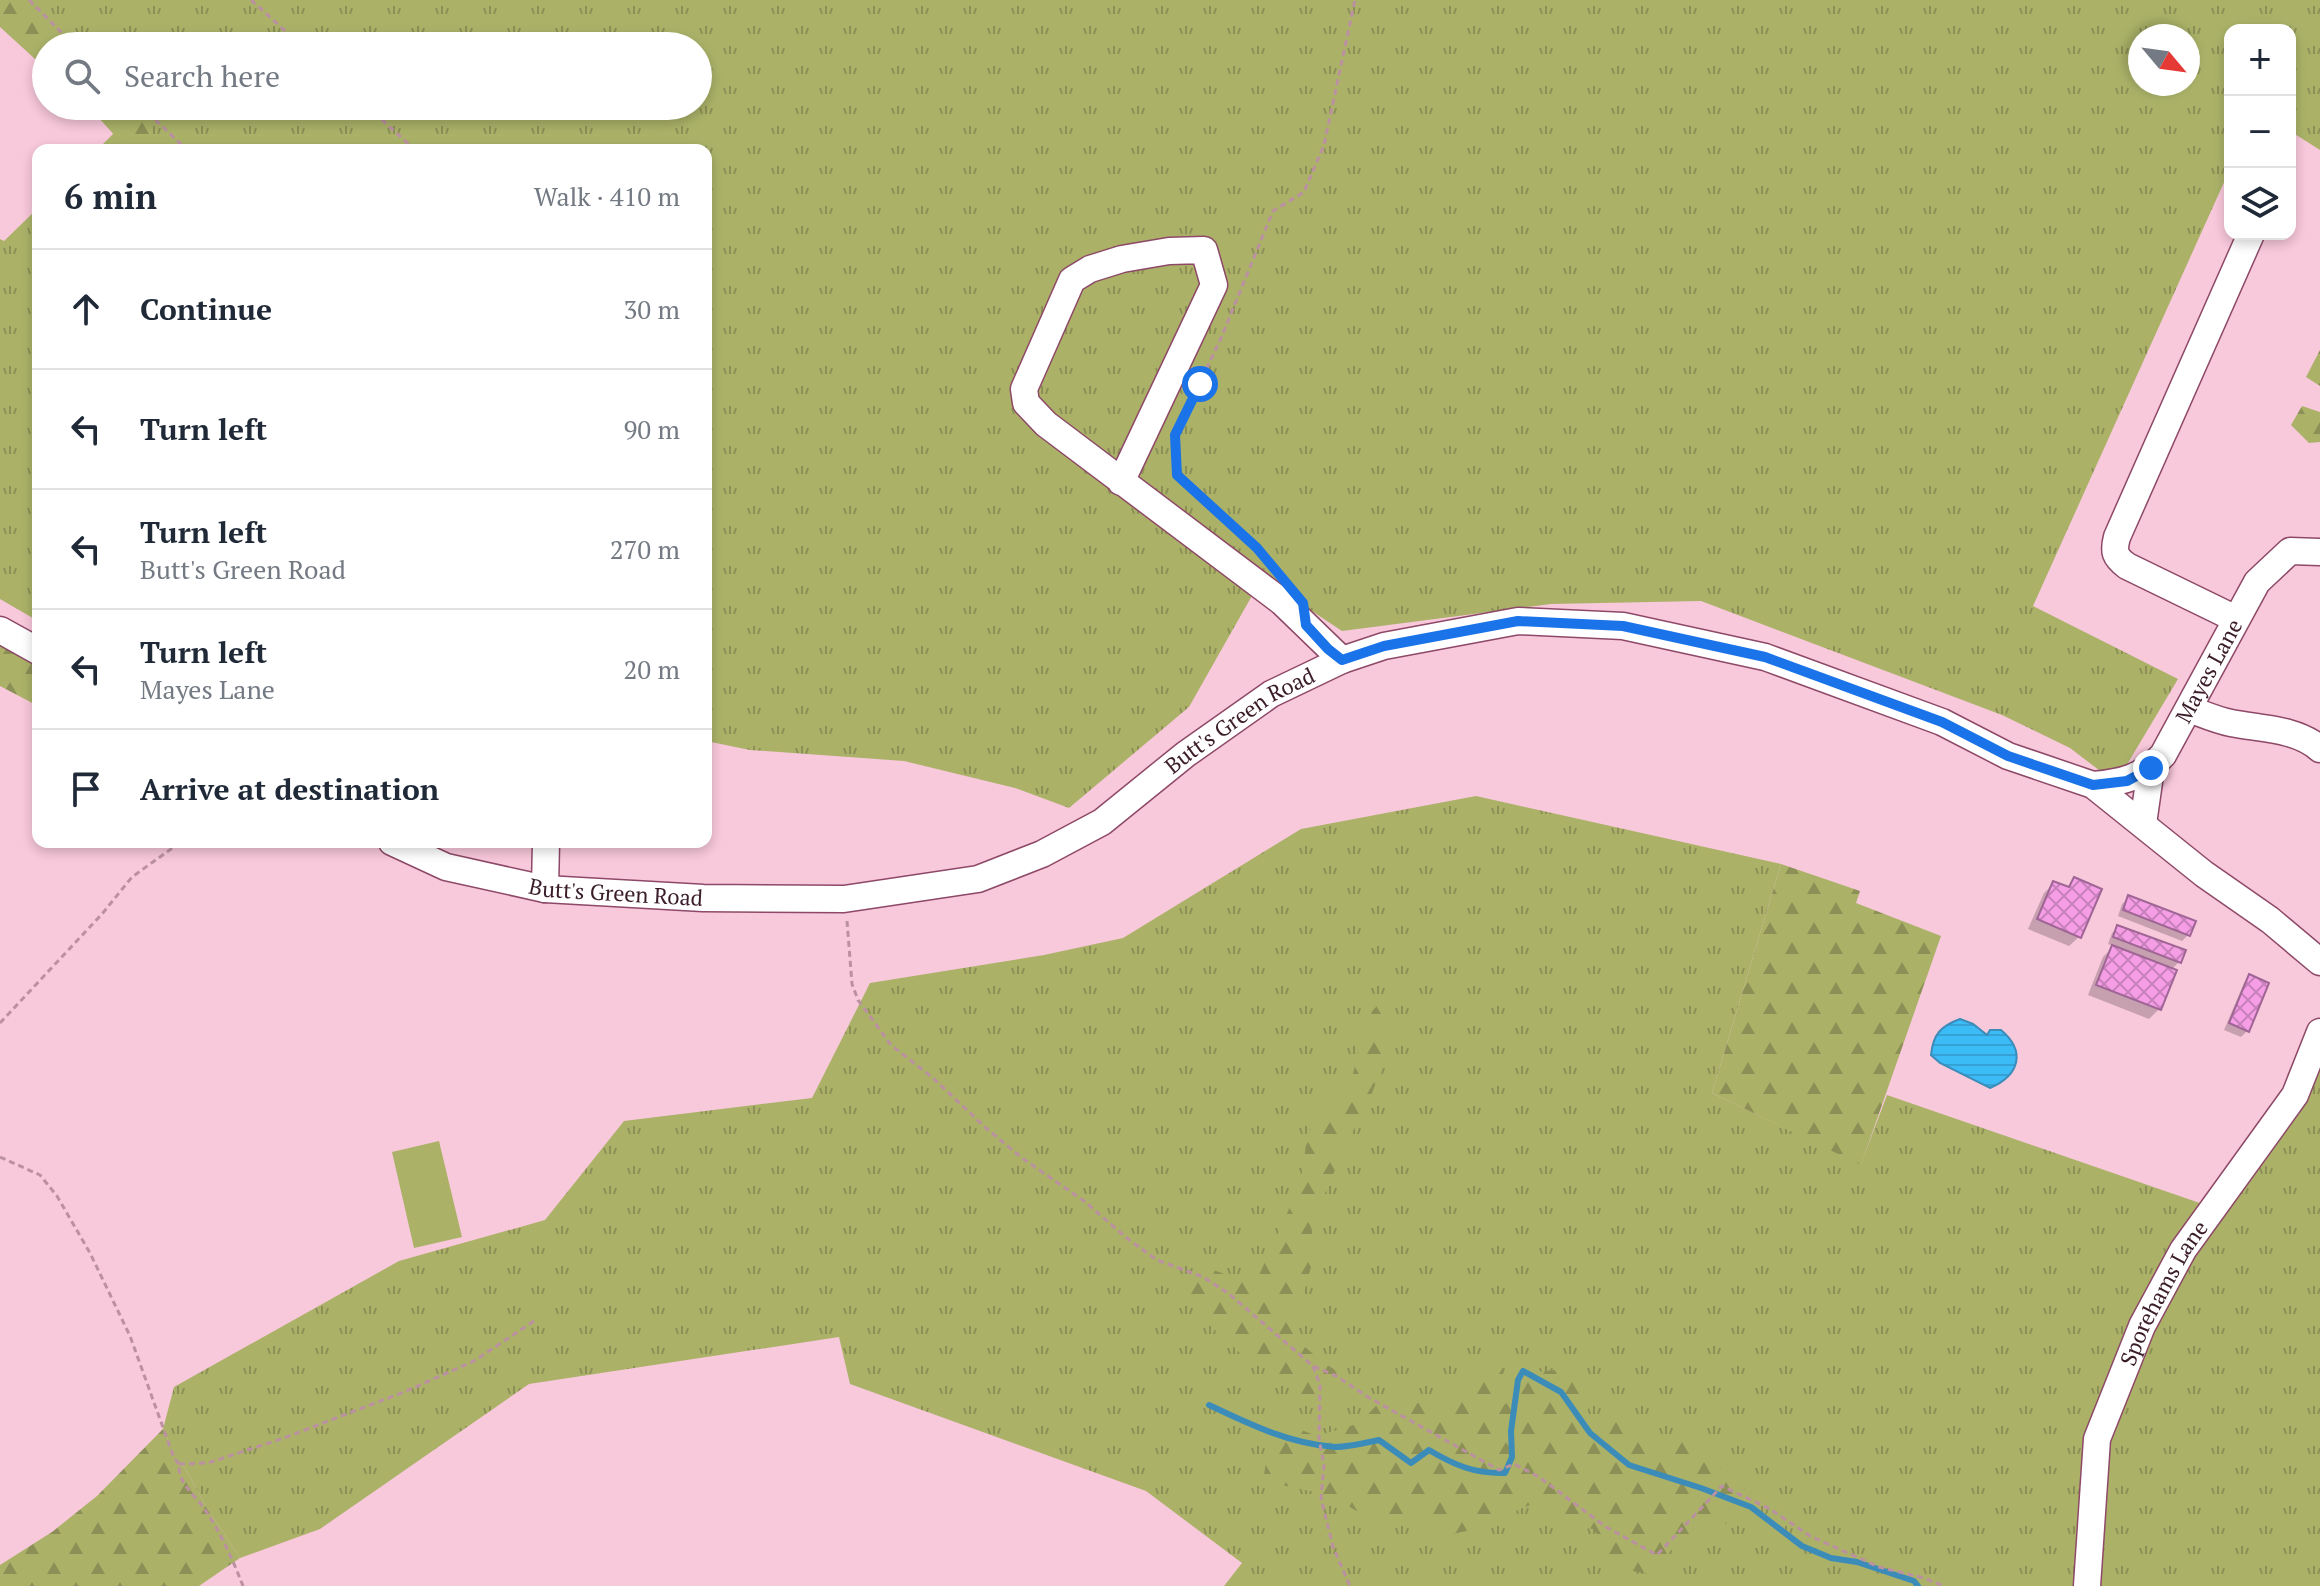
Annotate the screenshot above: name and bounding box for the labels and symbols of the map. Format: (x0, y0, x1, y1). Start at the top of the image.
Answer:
north arrow (2128, 24, 2200, 96)
route start (1182, 366, 1218, 402)
street label: Mayes Lane (2168, 614, 2248, 728)
street label: Butt's Green Road (1158, 660, 1319, 780)
route end (2133, 750, 2169, 786)
street label: Butt's Green Road (526, 871, 704, 912)
street label: Sporehams Lane (2113, 1214, 2214, 1370)

